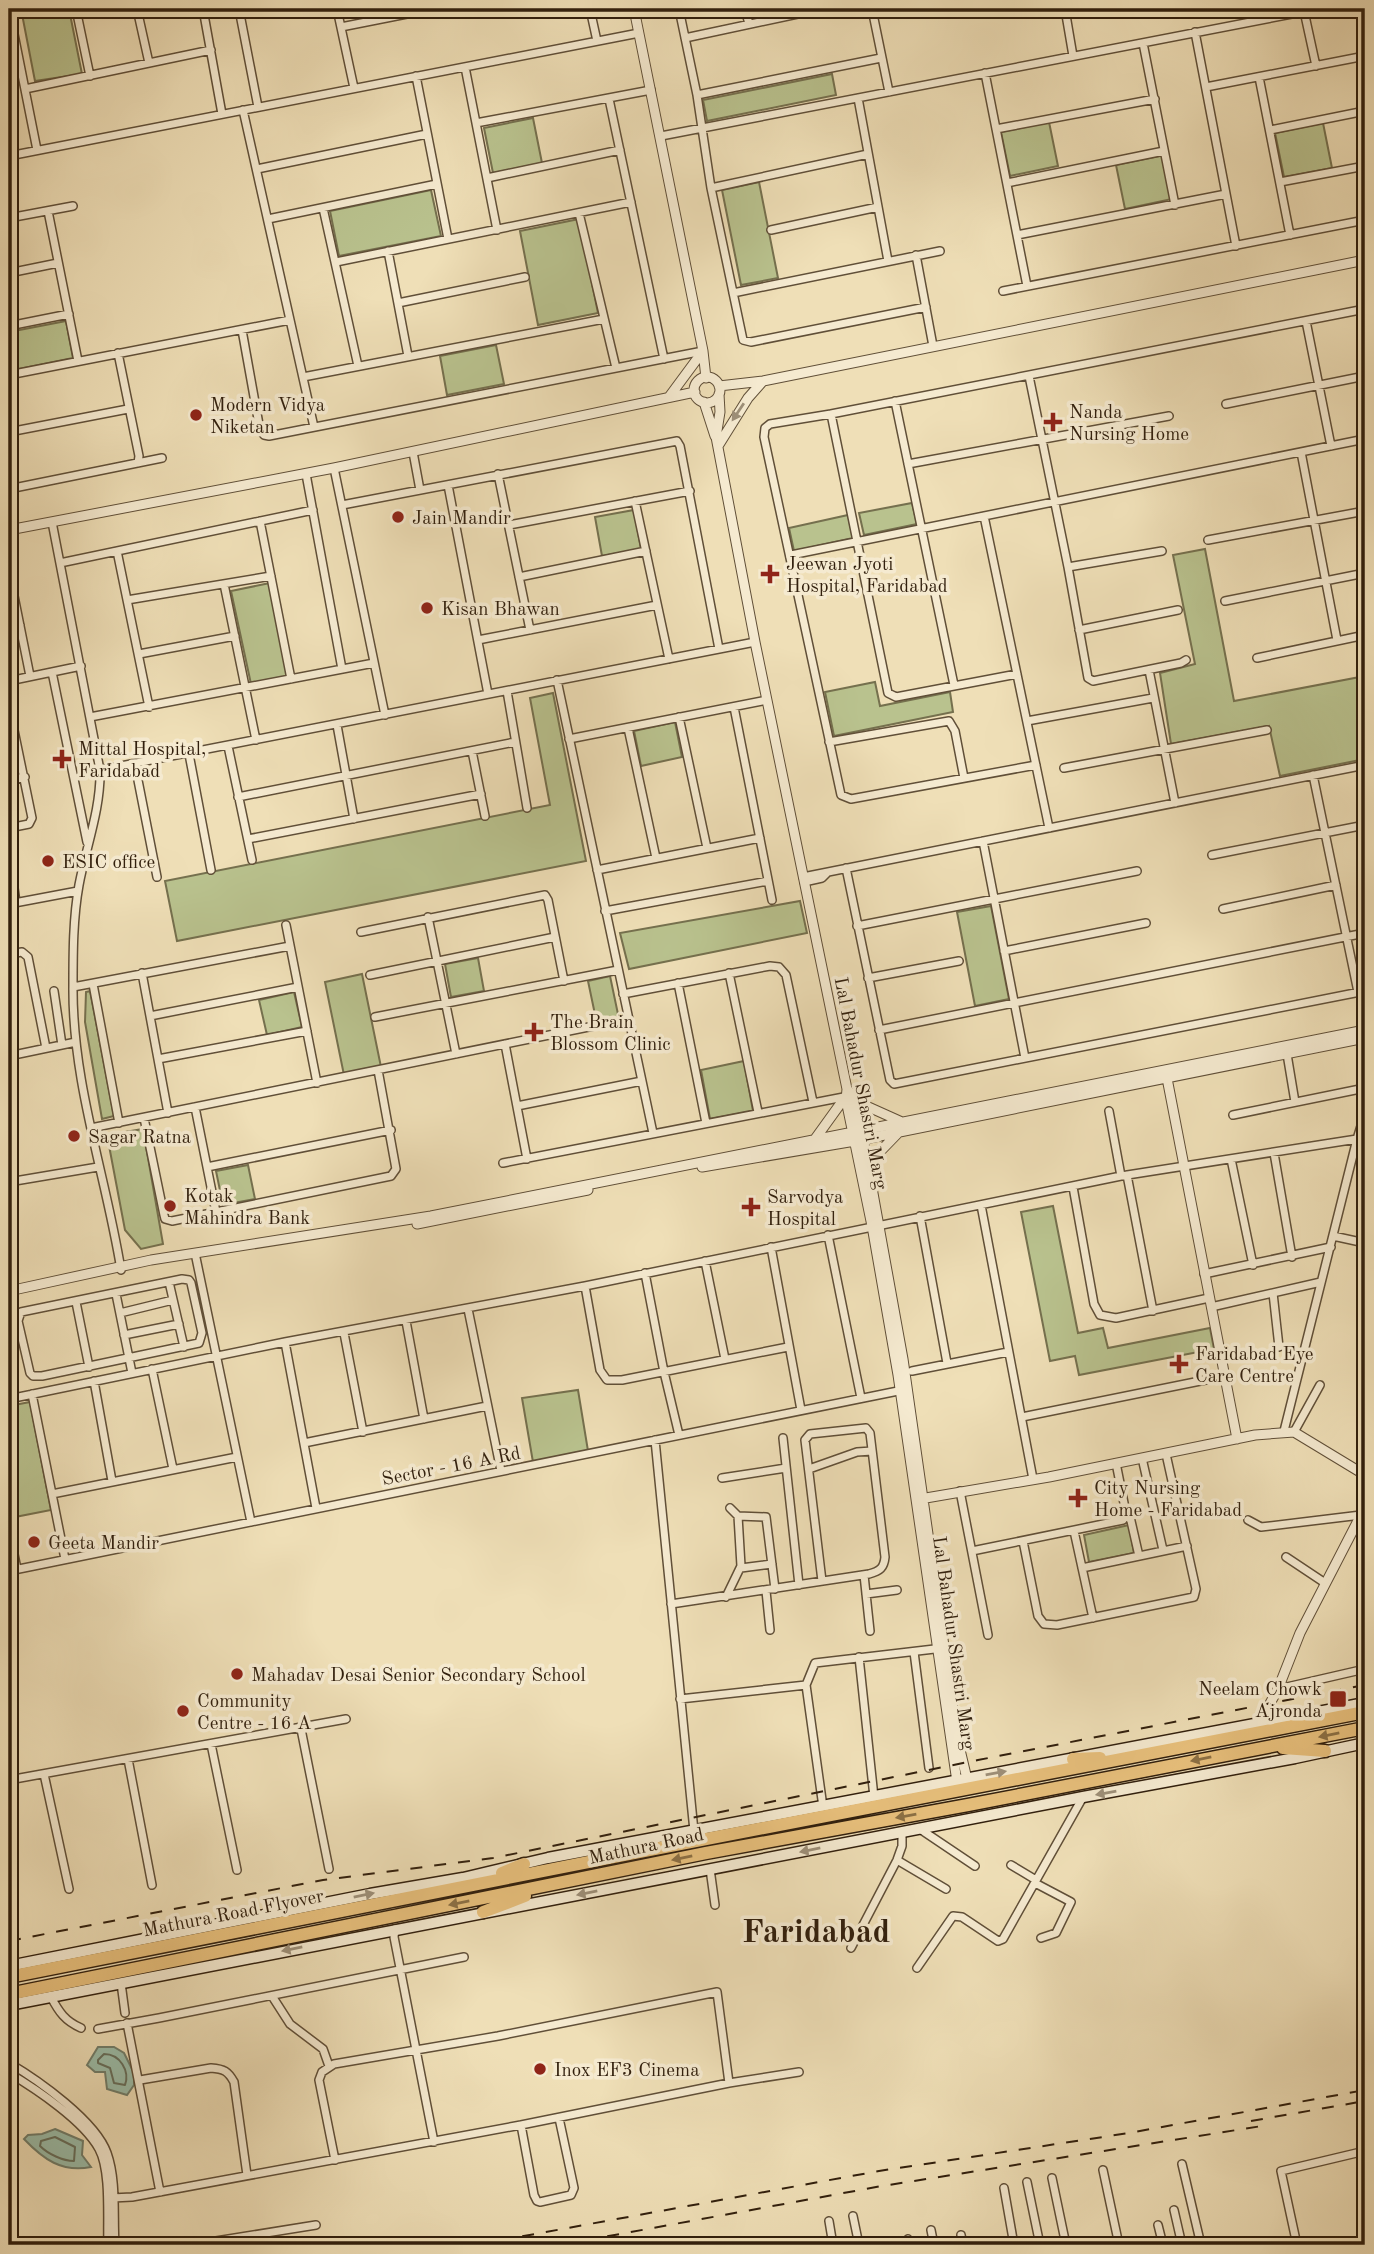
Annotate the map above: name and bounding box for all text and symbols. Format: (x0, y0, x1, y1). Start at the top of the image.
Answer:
place label: Modern Vidya Niketan (210, 397, 326, 438)
one-way arrow (732, 403, 745, 422)
place label: Nanda Nursing Home (1069, 404, 1189, 445)
marker: Modern Vidya Niketan (188, 407, 204, 423)
marker: Nanda Nursing Home (1043, 412, 1063, 432)
marker: Jain Mandir (390, 509, 406, 525)
place label: Jain Mandir (412, 510, 511, 529)
place label: Jeewan Jyoti Hospital, Faridabad (786, 556, 948, 597)
marker: Jeewan Jyoti Hospital, Faridabad (760, 564, 780, 584)
marker: Kisan Bhawan (419, 600, 435, 616)
place label: Kisan Bhawan (441, 601, 560, 620)
place label: Mittal Hospital, Faridabad (78, 741, 206, 782)
marker: Mittal Hospital, Faridabad (52, 749, 72, 769)
marker: ESIC office (40, 853, 56, 869)
place label: ESIC office (62, 854, 155, 873)
street label: Lal Bahadur Shastri Marg (830, 976, 890, 1192)
place label: The Brain Blossom Clinic (550, 1014, 671, 1055)
marker: The Brain Blossom Clinic (524, 1022, 544, 1042)
marker: Sagar Ratna (66, 1128, 82, 1144)
place label: Sagar Ratna (88, 1129, 192, 1148)
place label: Kotak Mahindra Bank (184, 1188, 310, 1229)
place label: Sarvodya Hospital (767, 1189, 844, 1230)
marker: Sarvodya Hospital (741, 1197, 761, 1217)
marker: Kotak Mahindra Bank (162, 1198, 178, 1214)
place label: Faridabad Eye Care Centre (1195, 1346, 1314, 1387)
marker: Faridabad Eye Care Centre (1169, 1354, 1189, 1374)
street label: Sector - 16 A Rd (380, 1445, 523, 1490)
place label: City Nursing Home - Faridabad (1094, 1480, 1242, 1521)
marker: City Nursing Home - Faridabad (1068, 1488, 1088, 1508)
marker: Geeta Mandir (26, 1534, 42, 1550)
place label: Geeta Mandir (48, 1535, 159, 1554)
street label: Lal Bahadur Shastri Marg (928, 1535, 977, 1752)
marker: Mahadav Desai Senior Secondary School (229, 1666, 245, 1682)
place label: Mahadav Desai Senior Secondary School (251, 1667, 586, 1686)
place label: Neelam Chowk Ajronda (1198, 1681, 1323, 1722)
marker: Neelam Chowk Ajronda (1328, 1689, 1348, 1709)
place label: Community Centre - 16 A (197, 1693, 312, 1734)
marker: Community Centre - 16 A (175, 1703, 191, 1719)
one-way arrow (1318, 1729, 1340, 1740)
one-way arrow (1190, 1754, 1212, 1765)
one-way arrow (985, 1767, 1007, 1778)
one-way arrow (1095, 1788, 1117, 1799)
one-way arrow (895, 1811, 917, 1822)
street label: Mathura Road (587, 1826, 706, 1869)
one-way arrow (799, 1844, 821, 1855)
one-way arrow (671, 1852, 693, 1863)
street label: Mathura Road Flyover (141, 1888, 326, 1941)
one-way arrow (576, 1888, 598, 1899)
one-way arrow (353, 1889, 375, 1900)
one-way arrow (448, 1898, 470, 1909)
district label: Faridabad (742, 1917, 890, 1950)
one-way arrow (281, 1944, 303, 1955)
marker: Inox EF3 Cinema (532, 2061, 548, 2077)
place label: Inox EF3 Cinema (554, 2062, 700, 2081)

